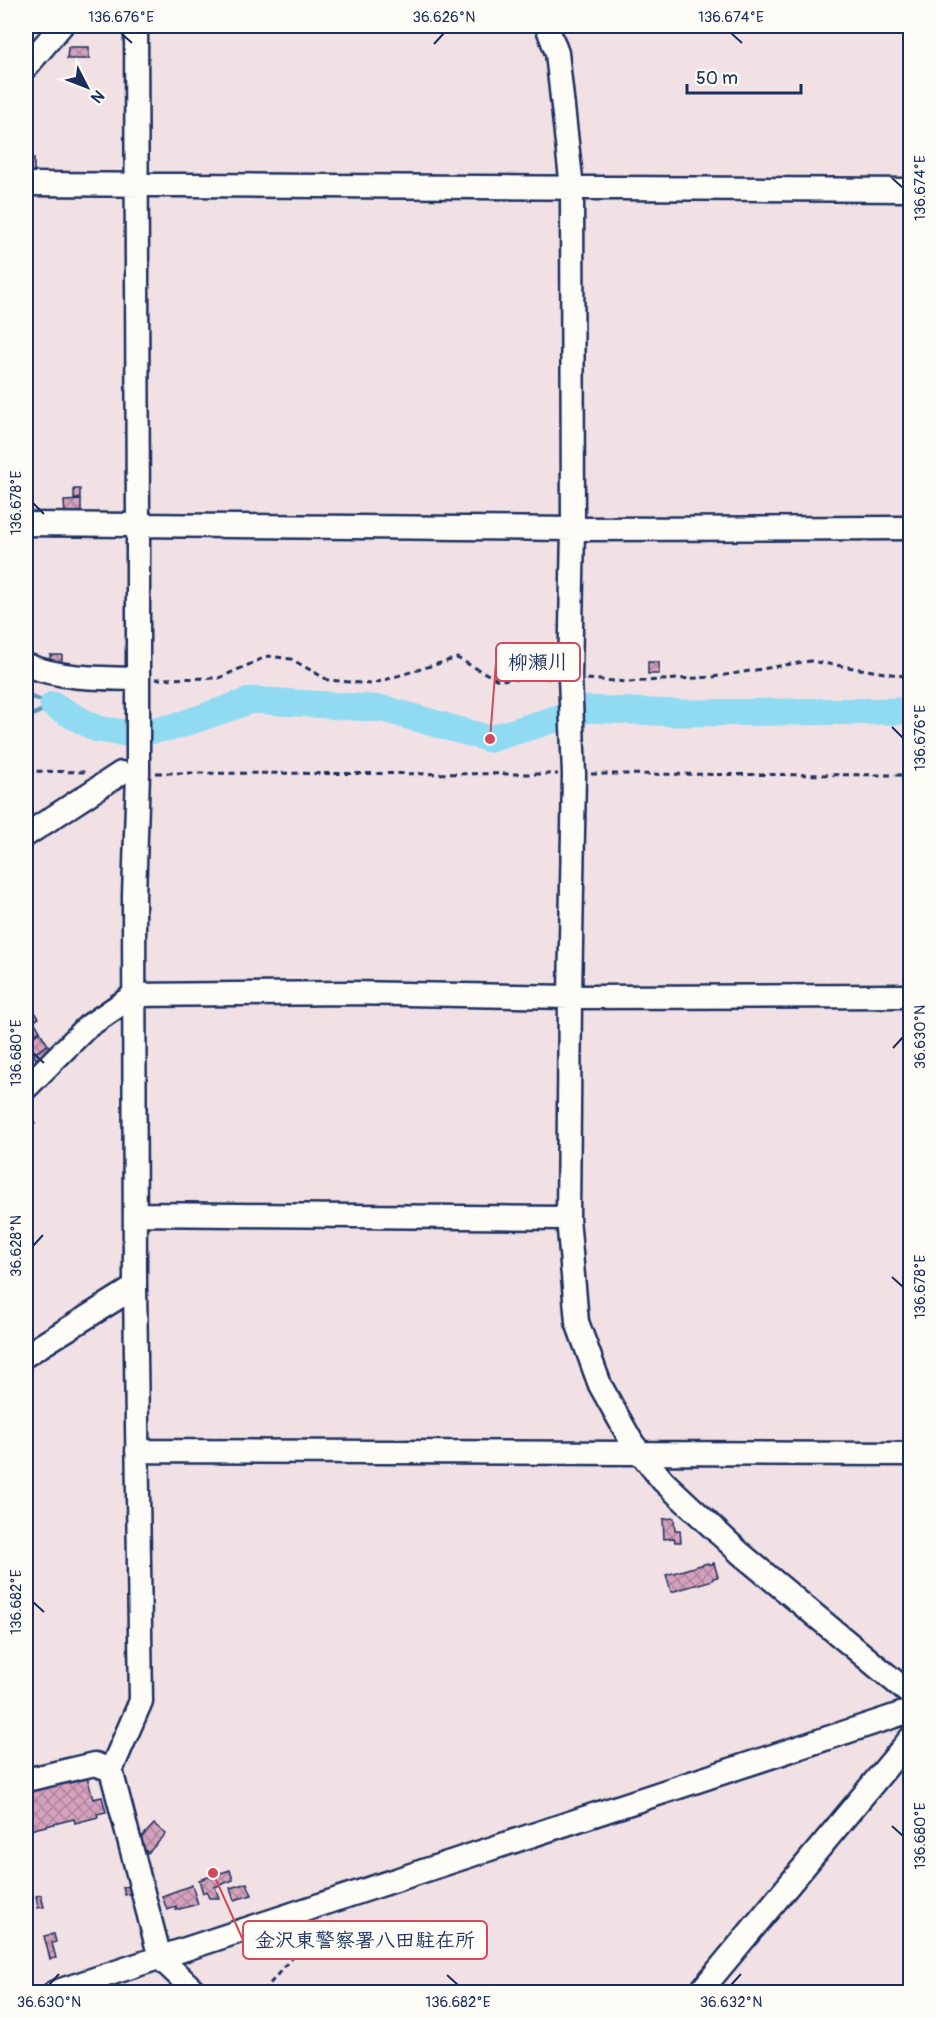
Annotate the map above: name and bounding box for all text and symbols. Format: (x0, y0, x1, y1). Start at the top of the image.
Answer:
text: 136.676°E (88, 8, 154, 27)
text: 36.626°N (413, 8, 475, 27)
text: 136.674°E (698, 8, 764, 27)
north arrow (57, 57, 117, 117)
scale bar (687, 57, 801, 95)
text: 50 m (696, 67, 738, 90)
text: N (86, 86, 108, 107)
text: 136.674°E (911, 155, 930, 221)
text: 136.678°E (7, 470, 26, 535)
callout: 柳瀬川 (496, 643, 580, 681)
text: 柳瀬川 (508, 650, 568, 675)
text: 136.676°E (911, 705, 930, 771)
text: 36.630°N (911, 1005, 930, 1069)
text: 136.680°E (7, 1019, 26, 1087)
text: 36.628°N (7, 1215, 26, 1277)
text: 136.678°E (911, 1254, 930, 1319)
text: 136.682°E (7, 1569, 26, 1635)
text: 136.680°E (911, 1802, 930, 1870)
callout: 金沢東警察署八田駐在所 (243, 1921, 487, 1959)
text: 金沢東警察署八田駐在所 (255, 1928, 475, 1953)
text: 36.630°N (17, 1993, 81, 2012)
text: 136.682°E (425, 1993, 491, 2012)
text: 36.632°N (700, 1993, 762, 2012)

